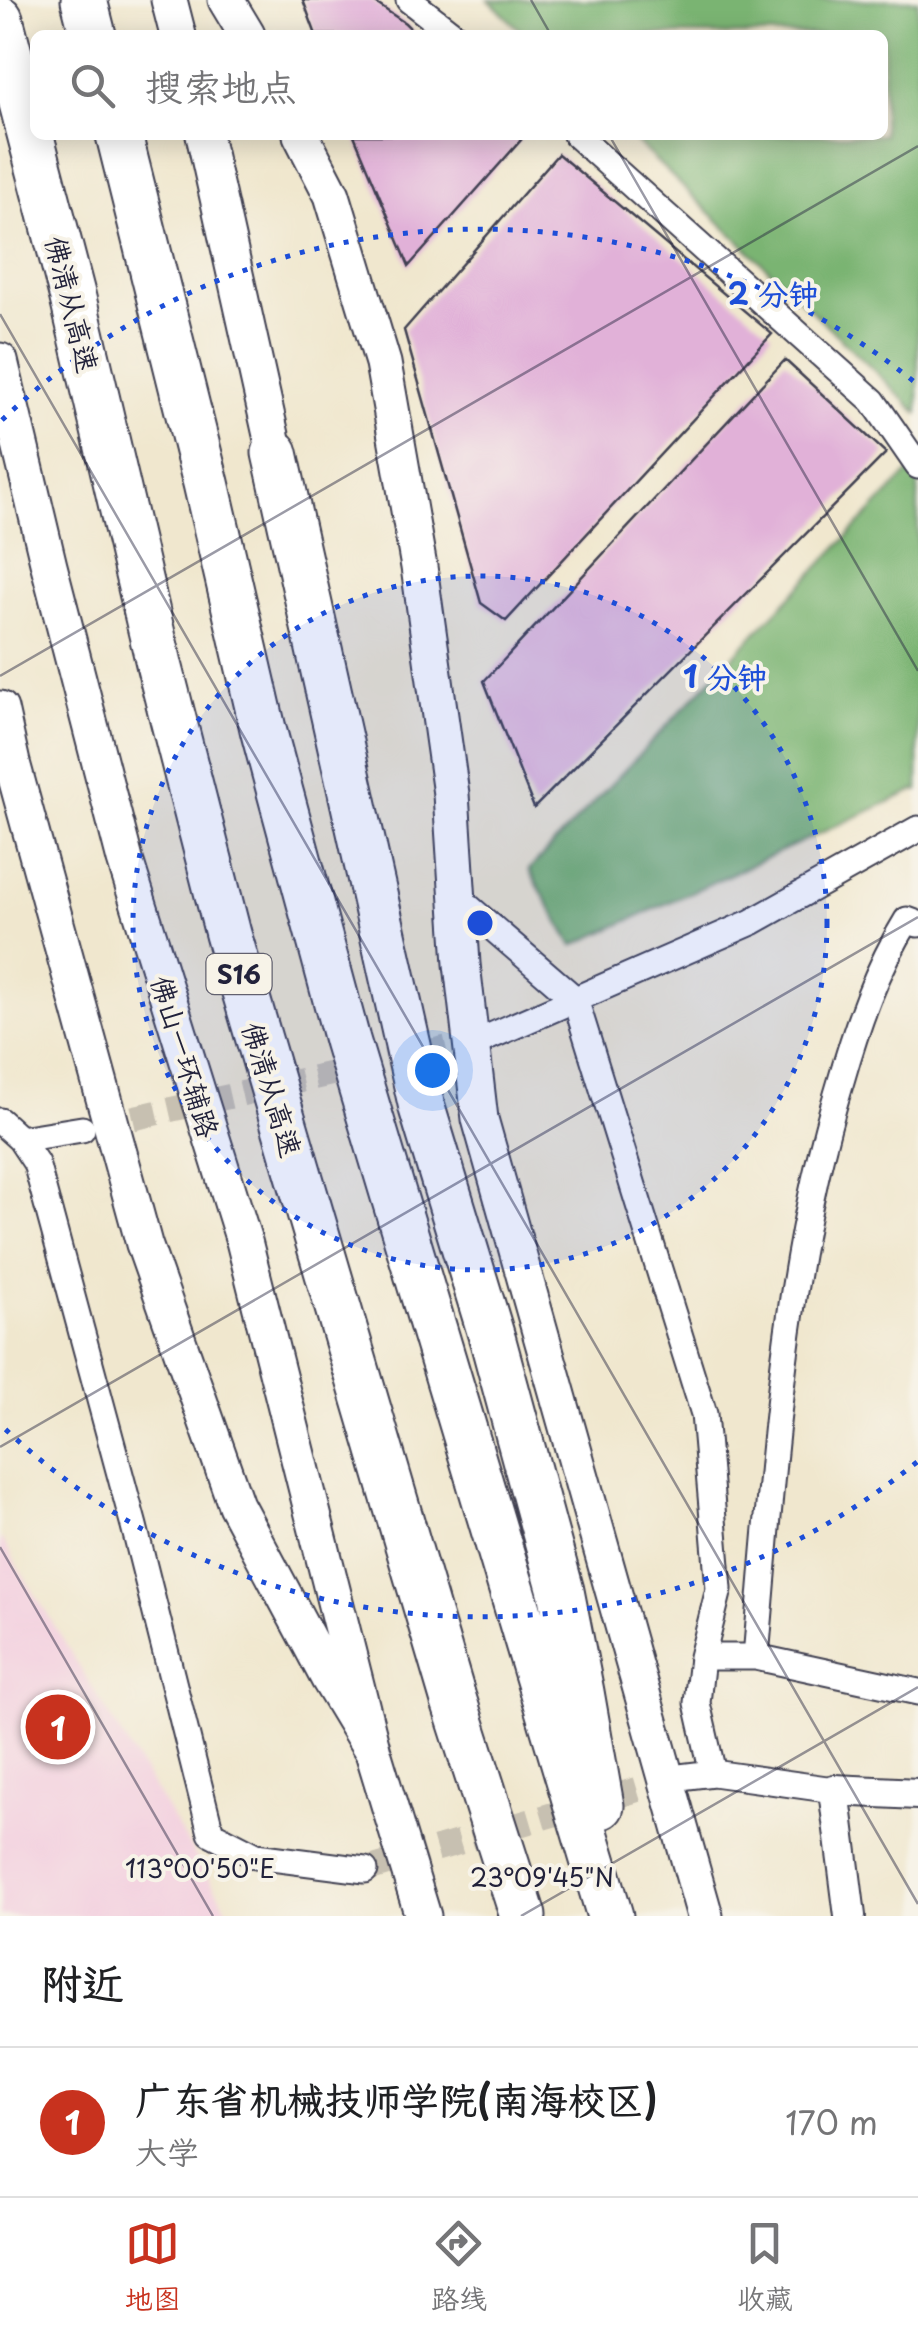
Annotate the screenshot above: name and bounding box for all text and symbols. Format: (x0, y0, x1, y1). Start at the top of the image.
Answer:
search box (30, 30, 888, 140)
text: 搜索地点 (145, 57, 297, 114)
icon: search (65, 58, 120, 113)
street label: 佛清从高速 (35, 231, 111, 377)
text: 2 分钟 (728, 270, 818, 315)
text: 1 分钟 (683, 653, 767, 698)
centre of rings (462, 905, 498, 941)
road number: S16 (206, 954, 272, 994)
street label: 佛山一环辅路 (141, 969, 231, 1143)
street label: 佛清从高速 (232, 1016, 314, 1162)
your location (407, 1045, 458, 1096)
pin: 1 (26, 1690, 90, 1764)
text: 113°00'50"E (125, 1849, 275, 1887)
text: 23°09'45"N (470, 1858, 614, 1896)
text: 附近 (40, 1950, 124, 2013)
text: 广东省机械技师学院(南海校区) (135, 2070, 658, 2127)
text: 1 (65, 2098, 80, 2146)
text: 170 m (785, 2098, 878, 2146)
text: 大学 (135, 2127, 199, 2175)
tab: 地图 (125, 2216, 181, 2319)
tab: 路线 (431, 2216, 487, 2319)
tab: 收藏 (737, 2216, 793, 2319)

